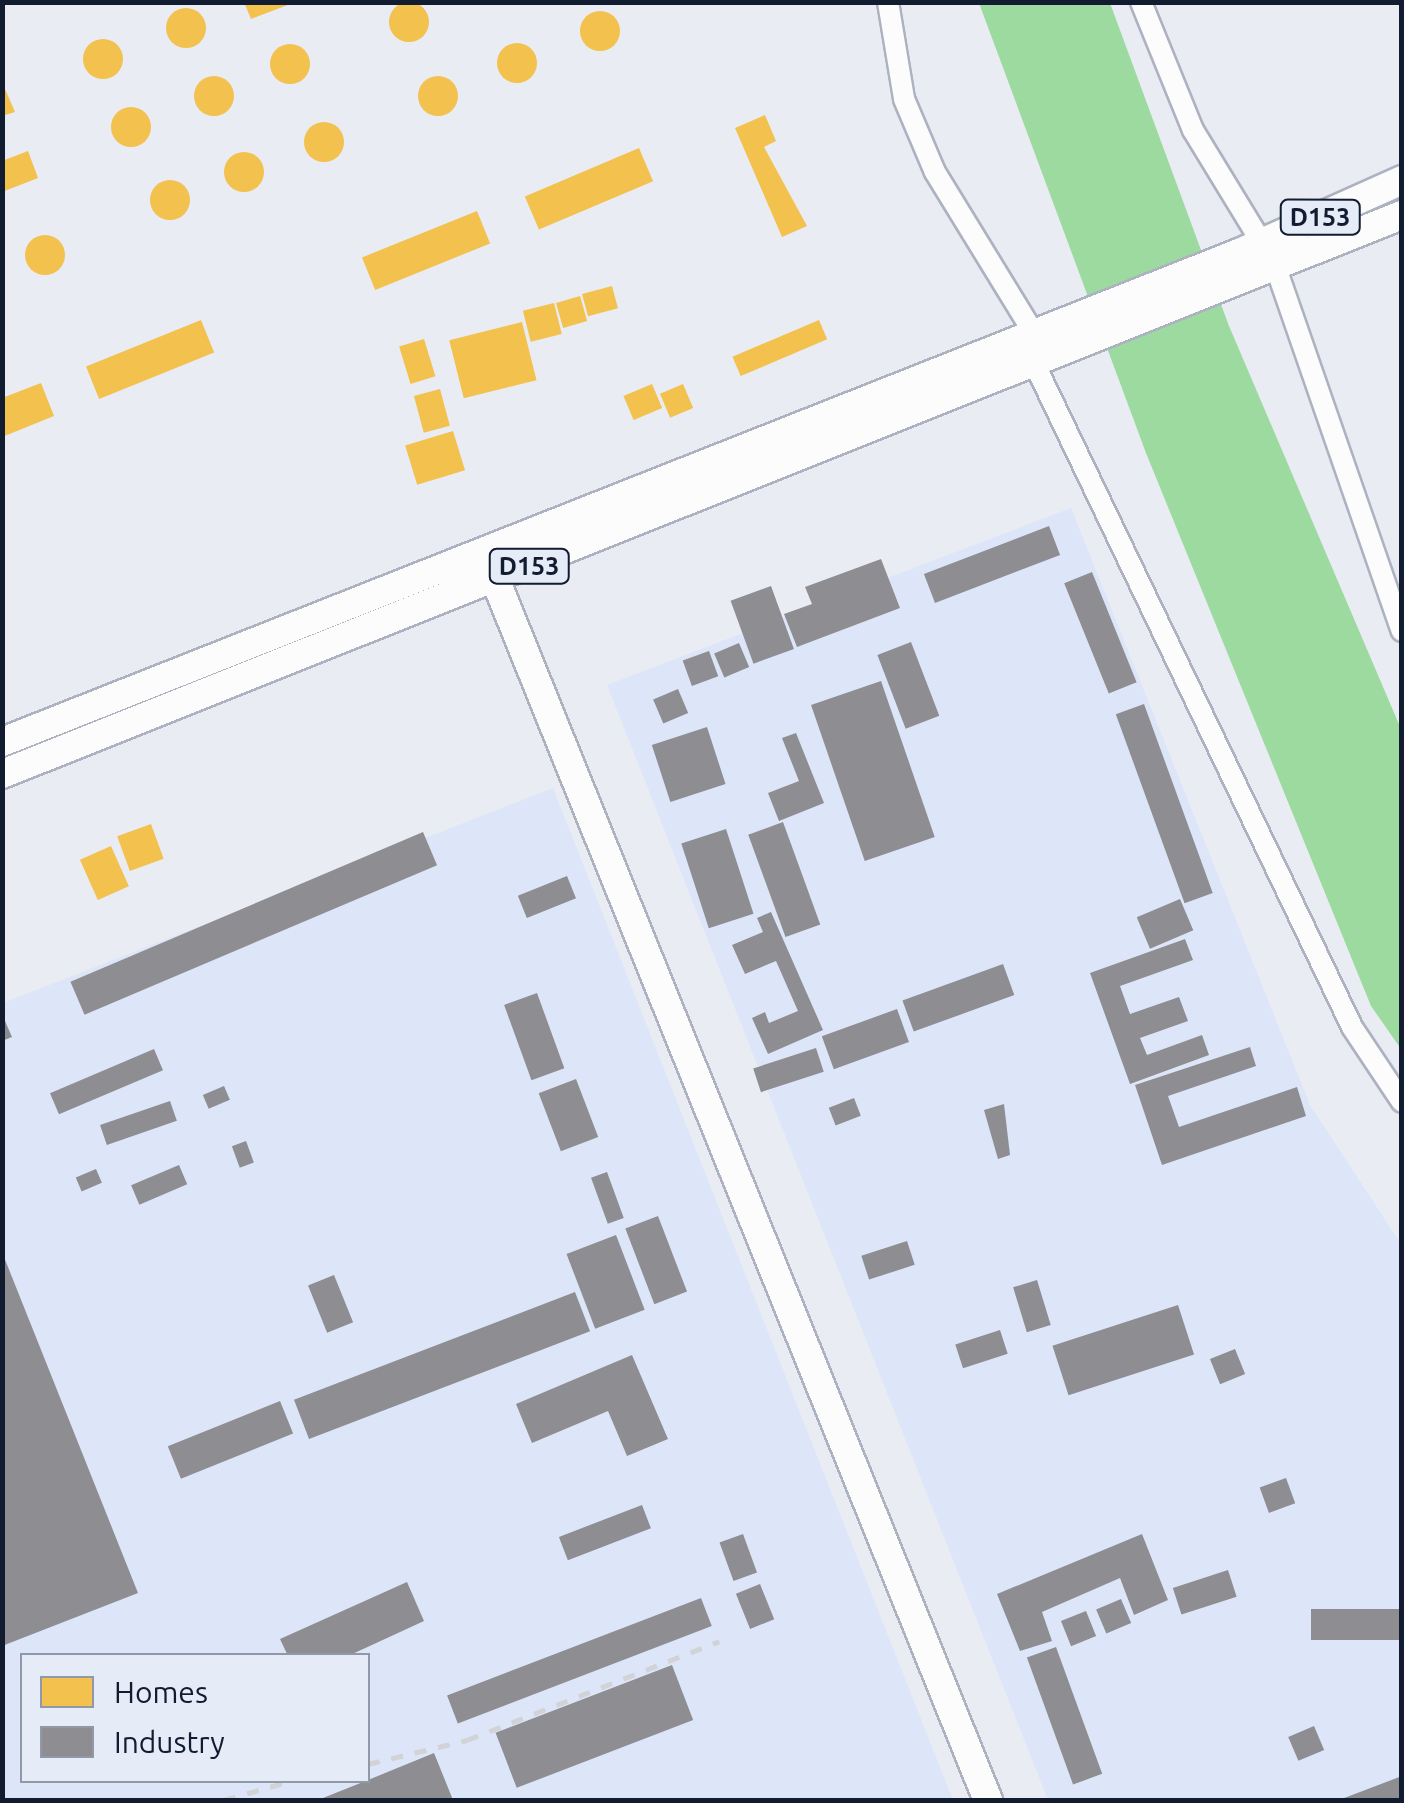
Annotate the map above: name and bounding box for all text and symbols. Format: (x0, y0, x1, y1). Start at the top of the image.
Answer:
road number: D153 (1278, 197, 1362, 237)
road number: D153 (486, 546, 572, 586)
legend (20, 1653, 370, 1783)
text: Homes (114, 1675, 208, 1709)
text: Industry (114, 1725, 225, 1759)

